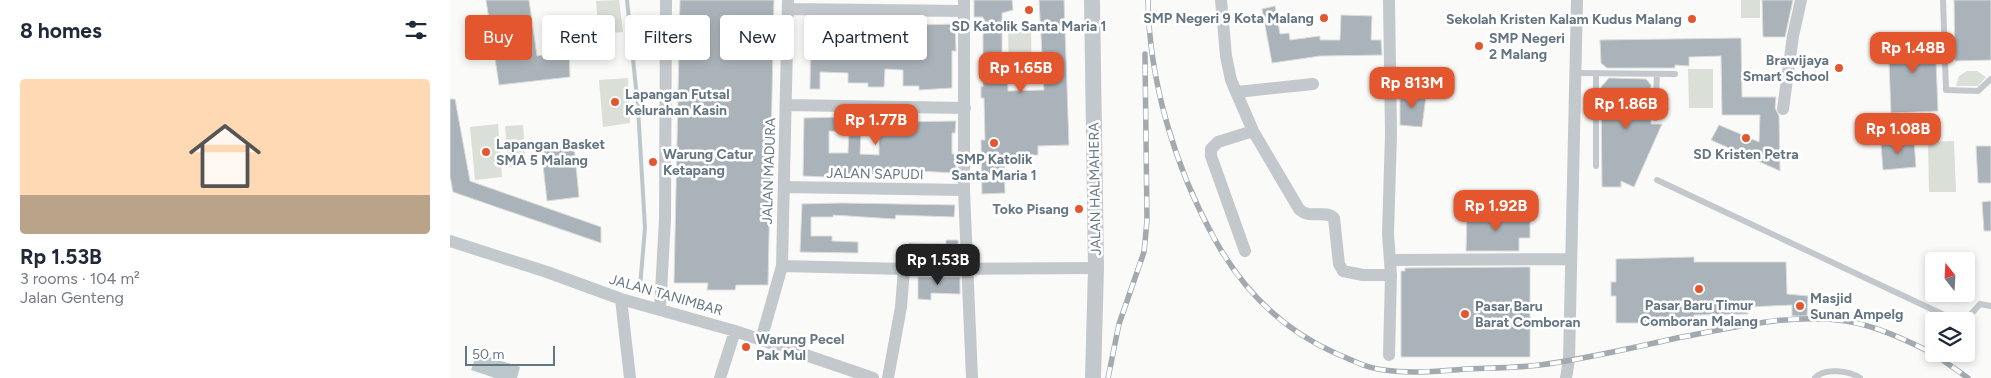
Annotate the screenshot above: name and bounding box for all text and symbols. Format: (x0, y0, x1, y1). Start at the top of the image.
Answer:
marker: SD Katolik Santa Maria 1 (1023, 4, 1035, 16)
place label: SMP Negeri 9 Kota Malang (1143, 10, 1314, 27)
place label: Sekolah Kristen Kalam Kudus Malang (1446, 11, 1682, 28)
marker: SMP Negeri 9 Kota Malang (1318, 12, 1330, 24)
marker: Sekolah Kristen Kalam Kudus Malang (1686, 13, 1698, 25)
chip: Buy (465, 15, 532, 60)
chip: Rent (542, 15, 615, 60)
chip: Filters (625, 15, 710, 60)
chip: New (720, 15, 794, 60)
chip: Apartment (804, 15, 927, 60)
icon: filters (402, 16, 430, 44)
text: 8 homes (20, 18, 102, 43)
place label: SD Katolik Santa Maria 1 (952, 18, 1106, 35)
place label: SMP Negeri 2 Malang (1489, 30, 1565, 63)
pin: Rp 1.48B (1861, 32, 1965, 74)
text: Rp 1.48B (1881, 38, 1945, 57)
marker: SMP Negeri 2 Malang (1473, 40, 1485, 52)
pin: Rp 1.65B (969, 52, 1073, 94)
place label: Brawijaya Smart School (1743, 52, 1829, 85)
text: Rp 1.65B (990, 58, 1052, 77)
marker: Brawijaya Smart School (1833, 62, 1845, 74)
pin: Rp 813M (1366, 66, 1458, 109)
text: Rp 813M (1381, 73, 1443, 92)
place label: Lapangan Futsal Kelurahan Kasin (625, 86, 730, 119)
pin: Rp 1.86B (1574, 88, 1678, 130)
text: Rp 1.86B (1594, 94, 1658, 113)
marker: Lapangan Futsal Kelurahan Kasin (609, 96, 621, 108)
pin: Rp 1.77B (824, 104, 928, 146)
text: Rp 1.77B (845, 110, 907, 129)
icon: home (180, 111, 270, 201)
pin: Rp 1.08B (1846, 112, 1950, 155)
street label: JALAN MADURA (759, 117, 779, 225)
text: Rp 1.08B (1866, 119, 1930, 138)
street label: JALAN HALMAHERA (1085, 122, 1105, 256)
marker: SD Kristen Petra (1740, 132, 1752, 144)
place label: Lapangan Basket SMA 5 Malang (496, 136, 605, 169)
marker: SMP Katolik Santa Maria 1 (988, 137, 1000, 149)
marker: Lapangan Basket SMA 5 Malang (480, 146, 492, 158)
place label: Warung Catur Ketapang (663, 146, 754, 179)
place label: SD Kristen Petra (1693, 146, 1799, 163)
place label: SMP Katolik Santa Maria 1 (951, 151, 1037, 184)
marker: Warung Catur Ketapang (647, 156, 659, 168)
street label: JALAN SAPUDI (826, 165, 924, 183)
pin: Rp 1.92B (1444, 190, 1548, 232)
text: Rp 1.92B (1465, 196, 1527, 215)
place label: Toko Pisang (993, 201, 1069, 218)
marker: Toko Pisang (1073, 203, 1085, 215)
text: Rp 1.53B (20, 244, 102, 269)
pin: Rp 1.53B (886, 244, 990, 286)
text: Rp 1.53B (907, 250, 969, 269)
north arrow (1925, 252, 1975, 302)
map controls (1925, 252, 1975, 362)
text: 3 rooms · 104 m² (20, 269, 140, 288)
street label: JALAN TANIMBAR (607, 271, 725, 319)
marker: Pasar Baru Timur Comboran Malang (1693, 283, 1705, 295)
text: Jalan Genteng (20, 288, 124, 307)
place label: Masjid Sunan Ampelg (1810, 290, 1903, 323)
place label: Pasar Baru Timur Comboran Malang (1640, 297, 1758, 330)
place label: Pasar Baru Barat Comboran (1475, 298, 1580, 331)
marker: Masjid Sunan Ampelg (1794, 300, 1806, 312)
marker: Pasar Baru Barat Comboran (1459, 308, 1471, 320)
button: layers (1925, 312, 1975, 362)
place label: Warung Pecel Pak Mul (756, 331, 845, 364)
marker: Warung Pecel Pak Mul (740, 341, 752, 353)
scale bar (465, 343, 555, 366)
text: 50 m (472, 346, 504, 363)

